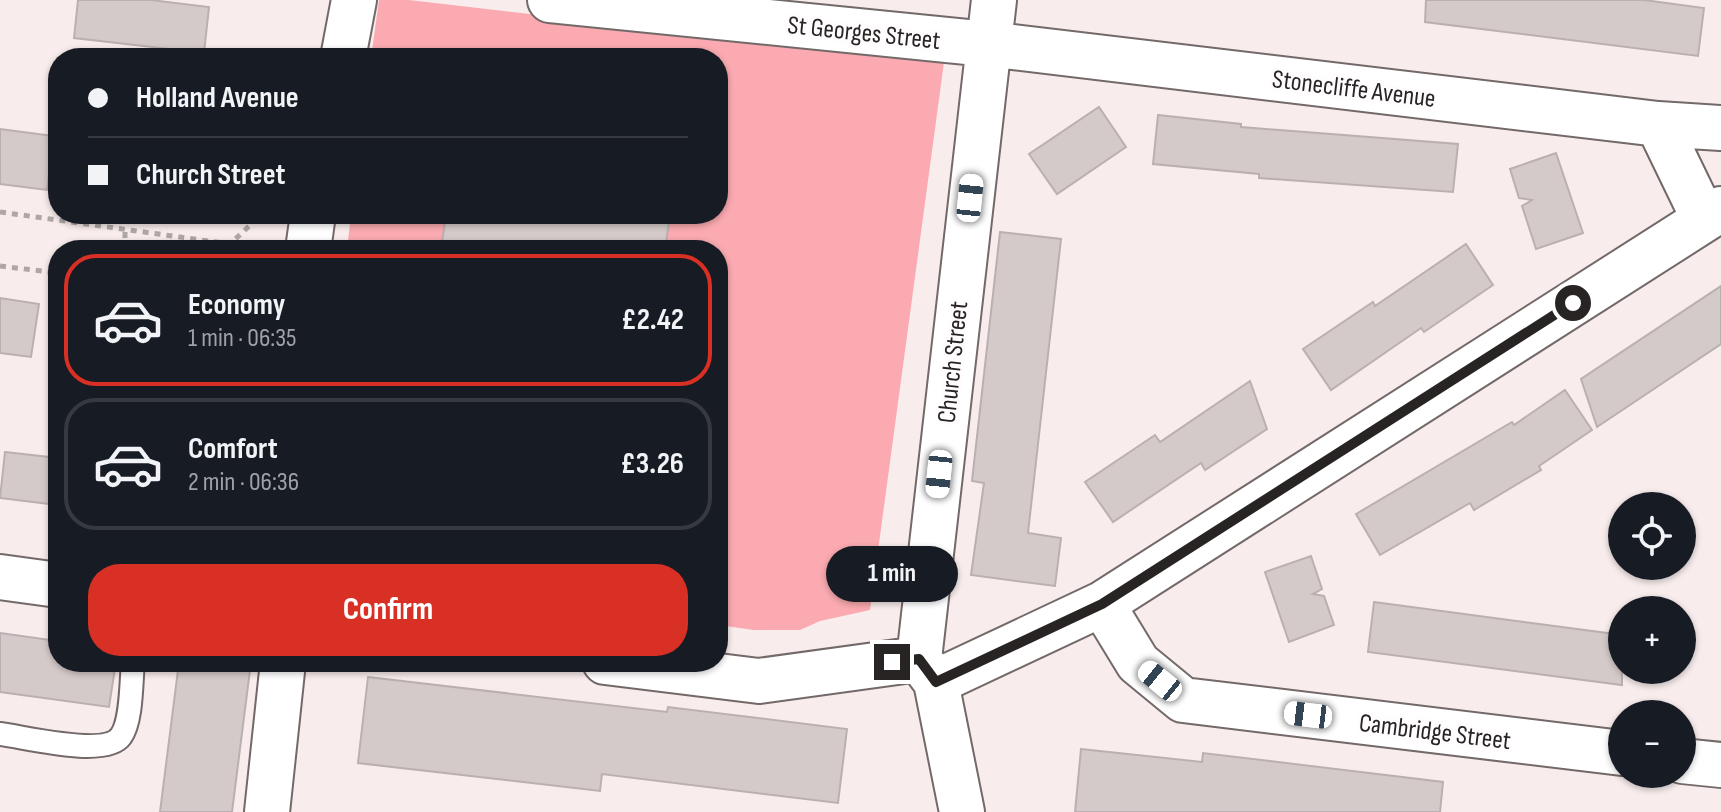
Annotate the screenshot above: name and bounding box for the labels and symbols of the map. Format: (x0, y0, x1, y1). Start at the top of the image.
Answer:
street label: St Georges Street (786, 10, 942, 57)
street label: Stonecliffe Avenue (1270, 64, 1437, 115)
car (956, 173, 984, 223)
route start (1555, 285, 1591, 321)
street label: Church Street (932, 300, 975, 425)
car (925, 449, 953, 499)
callout: 1 min (826, 546, 958, 602)
route end (874, 644, 910, 680)
car (1134, 657, 1186, 705)
car (1283, 700, 1333, 730)
street label: Cambridge Street (1357, 708, 1512, 757)

